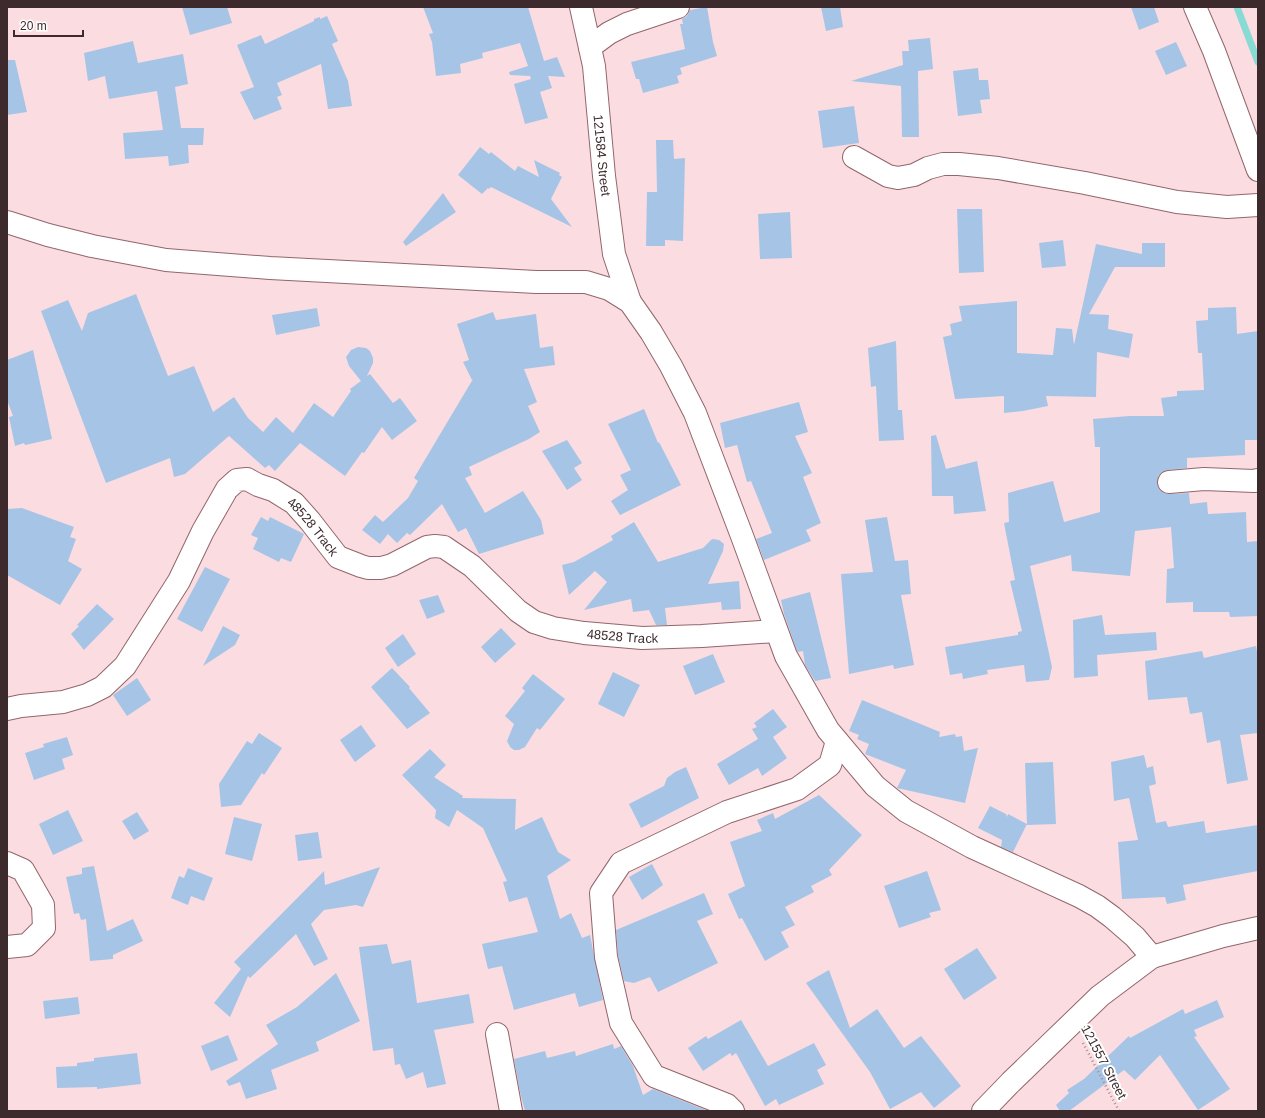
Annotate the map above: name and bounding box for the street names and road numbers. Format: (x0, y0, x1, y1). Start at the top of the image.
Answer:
street label: 121584 Street (591, 114, 614, 197)
street label: 48528 Track (285, 494, 342, 559)
street label: 48528 Track (586, 626, 659, 646)
street label: 121557 Street (1078, 1022, 1130, 1102)

